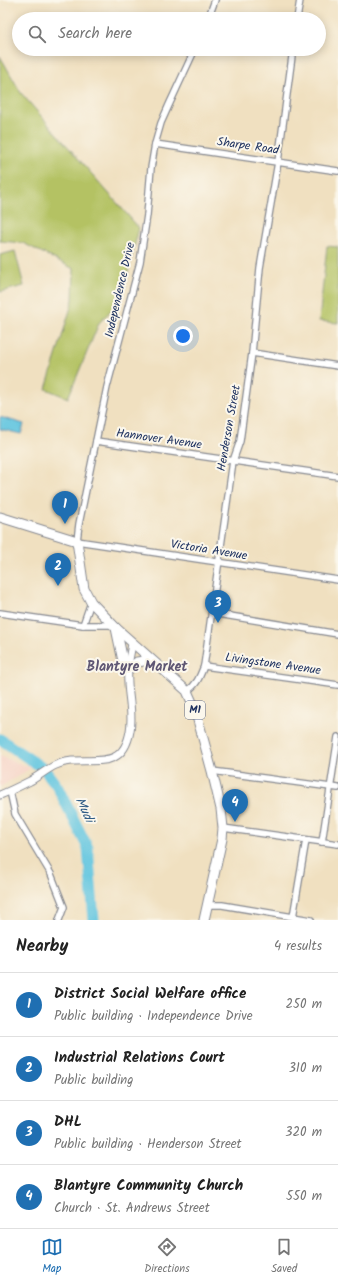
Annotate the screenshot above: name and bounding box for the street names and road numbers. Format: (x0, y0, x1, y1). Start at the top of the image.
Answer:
street label: Sharpe Road (216, 132, 281, 160)
street label: Independence Drive (100, 240, 140, 340)
street label: Henderson Street (212, 383, 246, 473)
street label: Hannover Avenue (115, 424, 204, 455)
street label: Victoria Avenue (169, 535, 249, 566)
street label: Livingstone Avenue (224, 648, 323, 680)
road number: M1 (185, 701, 205, 719)

